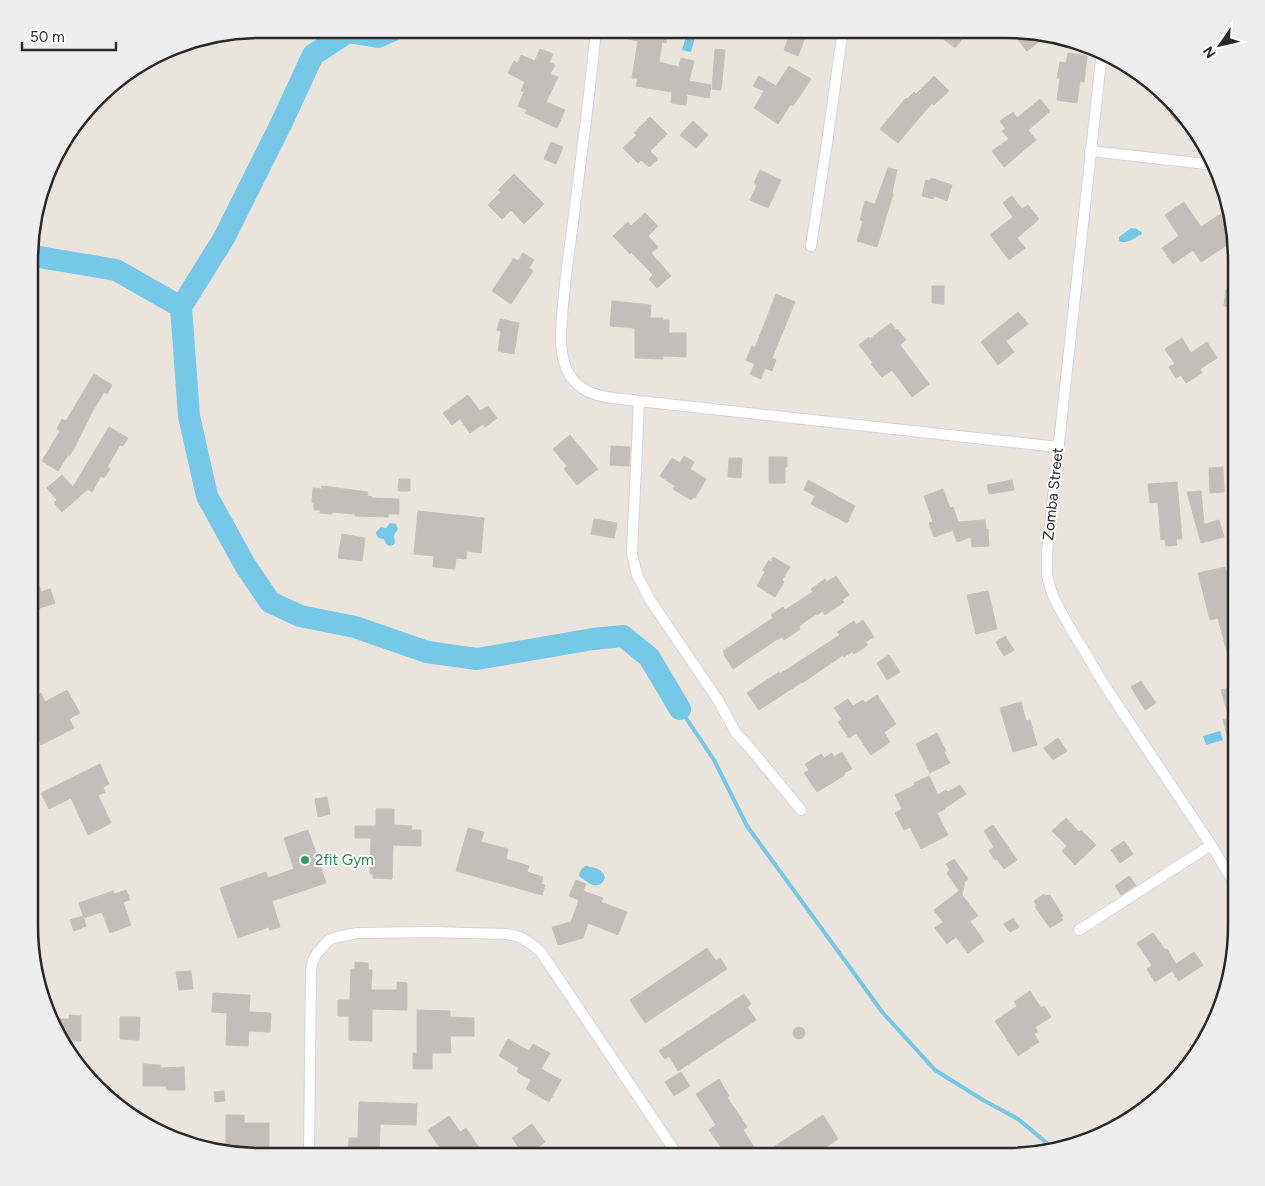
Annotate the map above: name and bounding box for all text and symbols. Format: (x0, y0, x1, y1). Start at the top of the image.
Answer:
scale bar (22, 20, 116, 52)
north arrow (1195, 20, 1245, 70)
text: 50 m (30, 28, 65, 46)
text: N (1200, 43, 1220, 61)
street label: Zomba Street (1039, 446, 1067, 541)
place label: 2fit Gym (315, 851, 374, 869)
marker: 2fit Gym (299, 854, 311, 866)

